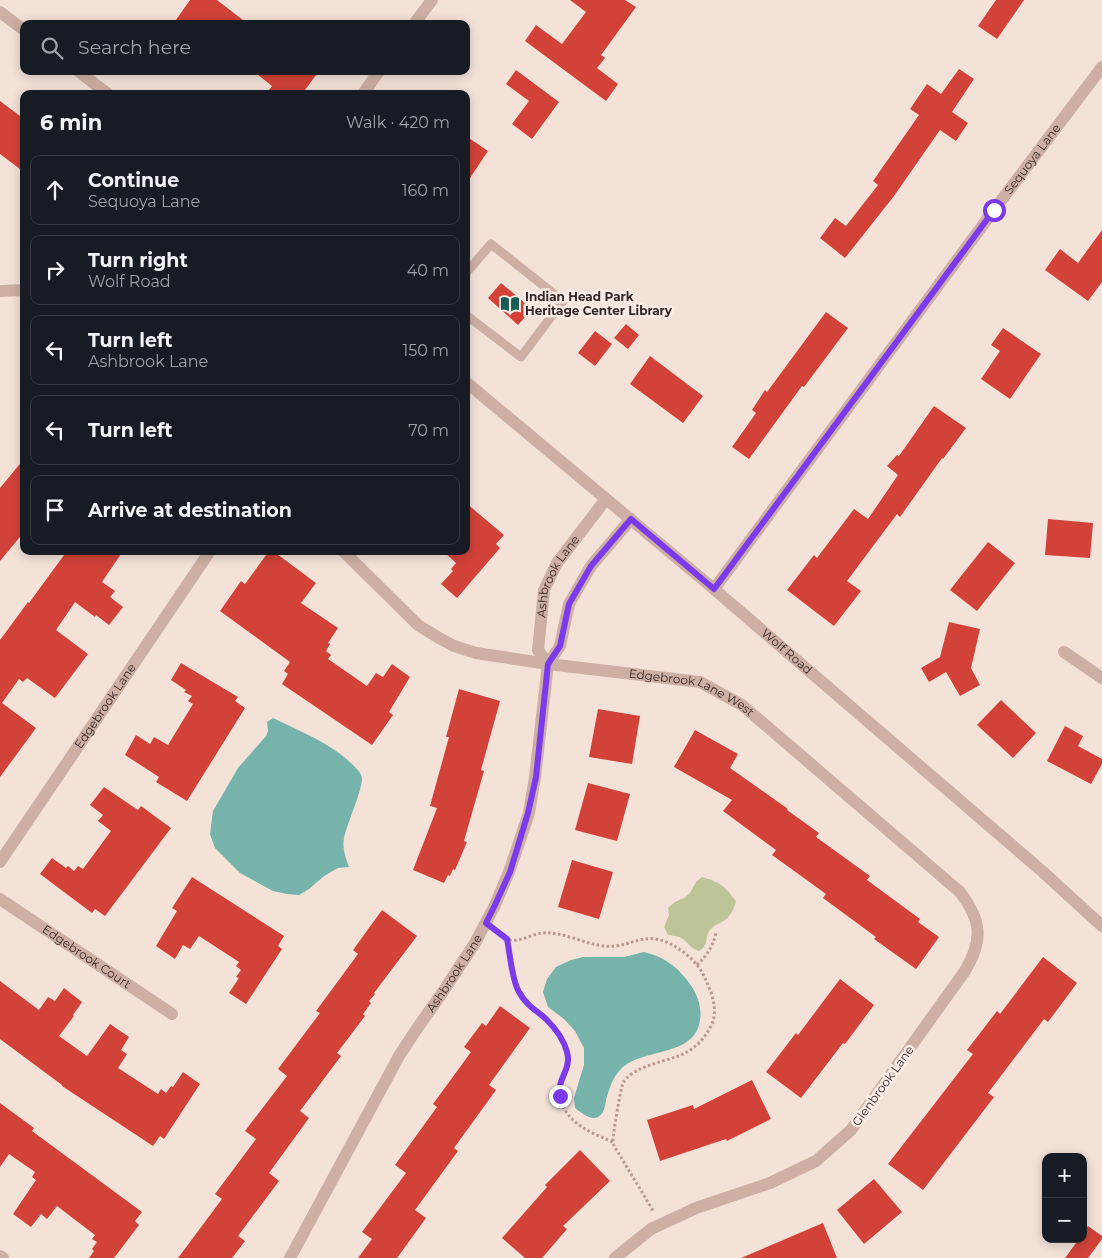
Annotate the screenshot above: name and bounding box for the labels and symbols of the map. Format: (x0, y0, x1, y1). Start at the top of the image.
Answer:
street label: Sequoya Lane (1001, 121, 1063, 197)
route start (983, 199, 1006, 222)
place label: Indian Head Park Heritage Center Library (525, 289, 673, 318)
library icon: Indian Head Park Heritage Center Library (499, 293, 521, 315)
street label: Ashbrook Lane (533, 532, 582, 618)
street label: Wolf Road (759, 625, 816, 677)
street label: Edgebrook Lane (71, 661, 139, 751)
street label: Edgebrook Lane West (628, 666, 758, 719)
street label: Edgebrook Court (40, 921, 134, 991)
street label: Ashbrook Lane (423, 932, 485, 1015)
street label: Glenbrook Lane (848, 1043, 917, 1129)
route end (549, 1085, 572, 1108)

